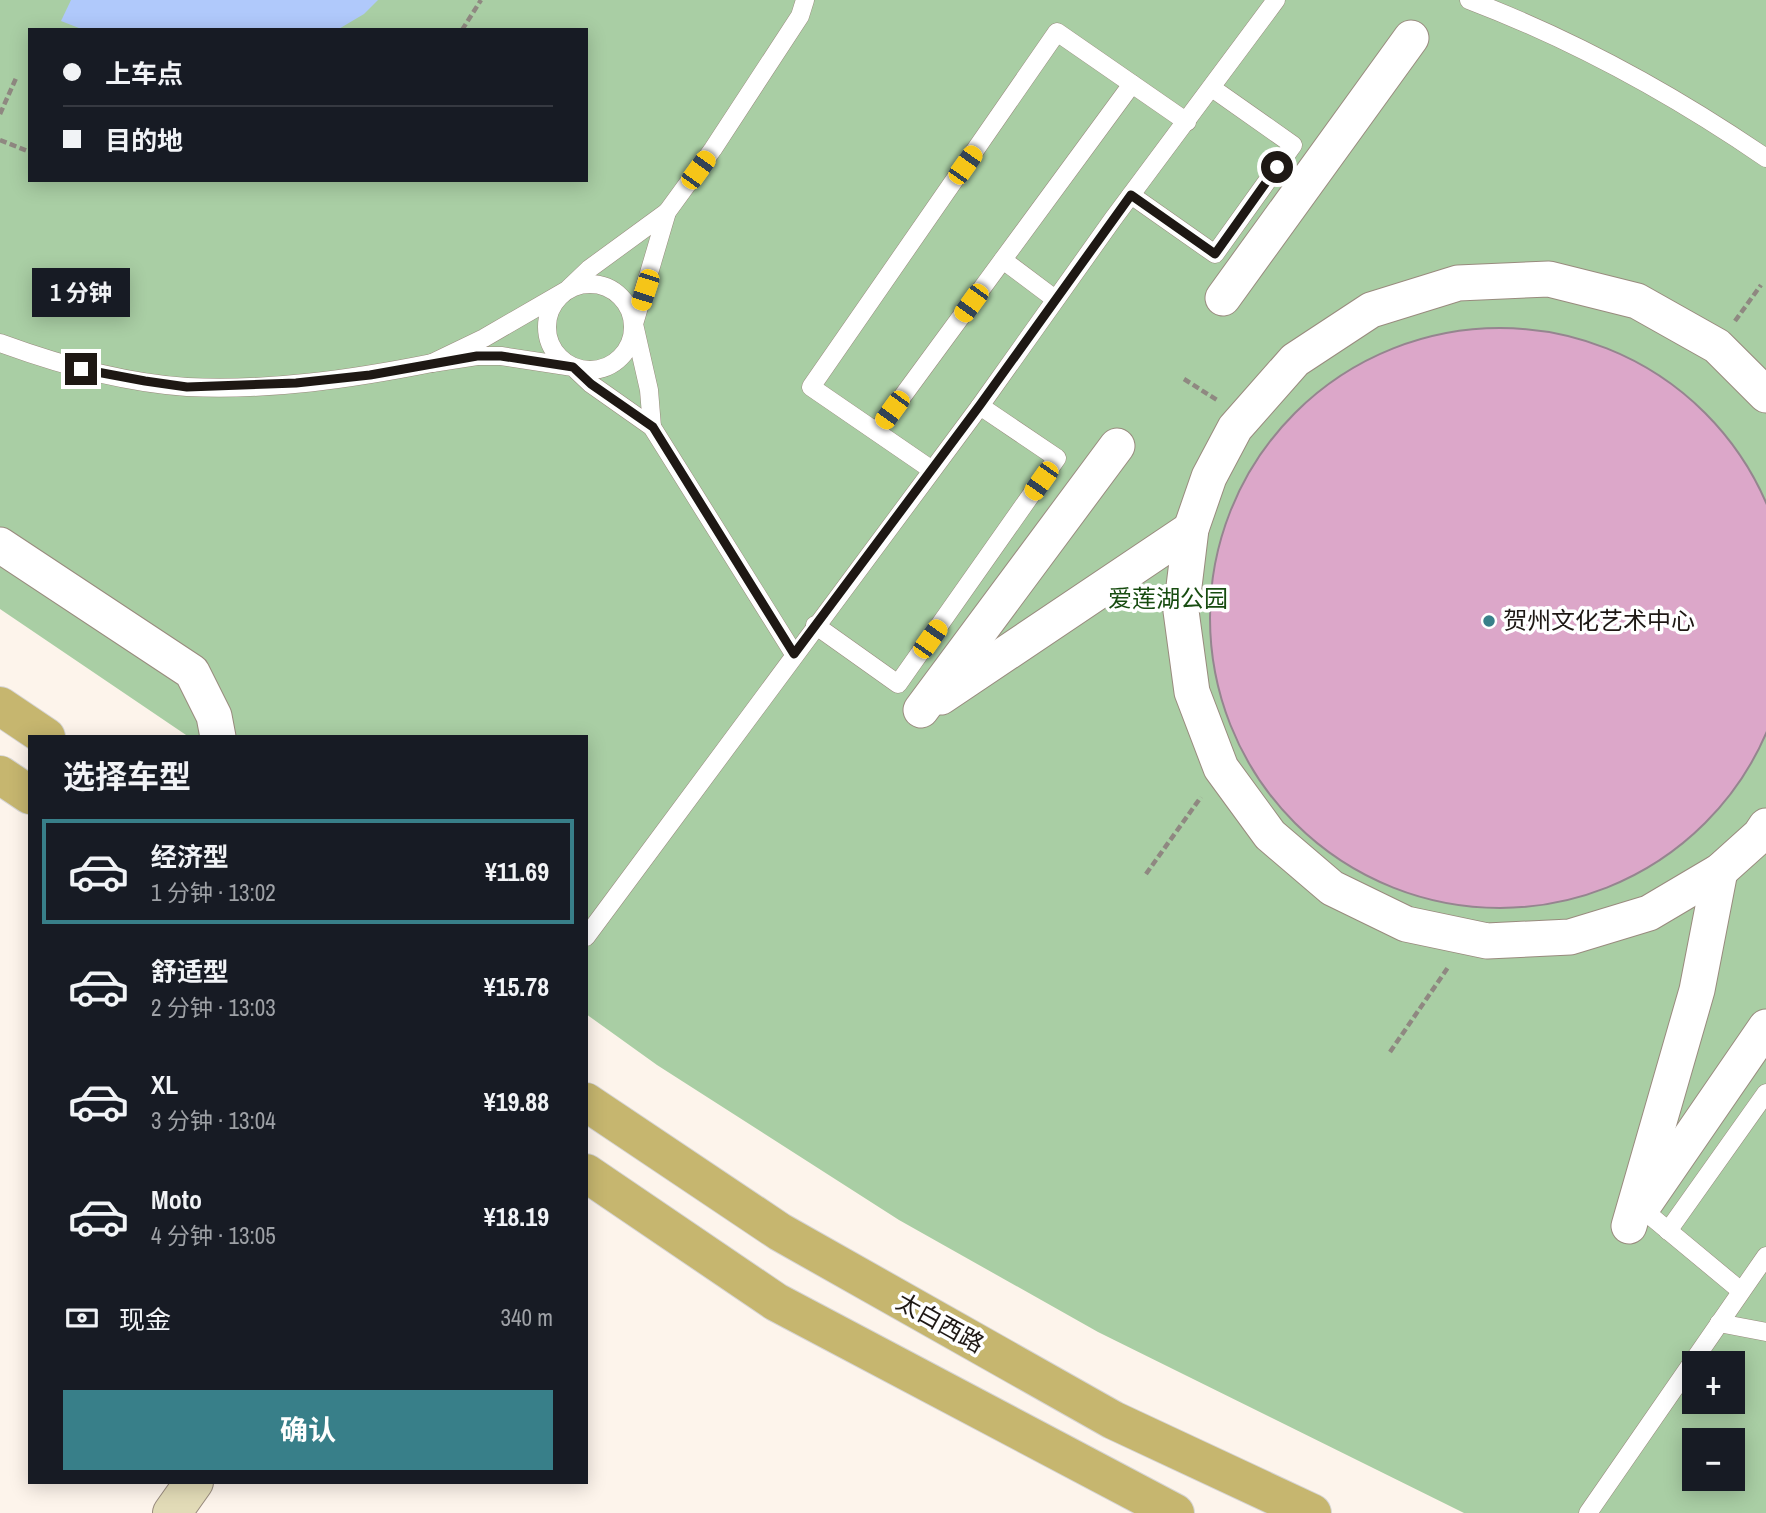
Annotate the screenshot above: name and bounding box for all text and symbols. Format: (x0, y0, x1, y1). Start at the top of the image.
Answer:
text: 上车点 (105, 56, 183, 91)
text: 目的地 (105, 123, 183, 158)
car (945, 142, 986, 188)
car (678, 147, 719, 193)
route start (1261, 151, 1293, 183)
car (629, 267, 662, 313)
callout: 1 分钟 (32, 268, 130, 316)
text: 1 分钟 (50, 277, 112, 308)
car (951, 280, 992, 326)
route end (65, 353, 97, 385)
car (872, 387, 913, 433)
car (1021, 458, 1062, 504)
park label: 爱莲湖公园 (1108, 582, 1228, 614)
place label: 贺州文化艺术中心 (1503, 604, 1695, 636)
marker: 贺州文化艺术中心 (1481, 613, 1497, 629)
car (910, 616, 951, 662)
text: 选择车型 (63, 755, 191, 798)
text: 经济型 (151, 839, 229, 874)
icon: car (67, 840, 130, 903)
text: ¥11.69 (485, 854, 549, 889)
text: 1 分钟 · 13:02 (151, 877, 276, 908)
text: 舒适型 (151, 954, 229, 989)
icon: car (67, 955, 130, 1018)
text: ¥15.78 (484, 969, 549, 1004)
text: 2 分钟 · 13:03 (151, 992, 276, 1023)
text: XL (151, 1067, 178, 1102)
icon: car (67, 1070, 130, 1133)
text: ¥19.88 (484, 1084, 549, 1119)
text: 3 分钟 · 13:04 (151, 1105, 276, 1136)
text: Moto (151, 1182, 202, 1217)
icon: car (67, 1185, 130, 1248)
text: ¥18.19 (484, 1199, 549, 1234)
text: 4 分钟 · 13:05 (151, 1220, 276, 1251)
street label: 太白西路 (891, 1285, 990, 1359)
icon: cash (63, 1299, 101, 1337)
text: 现金 (119, 1302, 171, 1337)
text: 340 m (501, 1302, 553, 1333)
map controls (1682, 1351, 1745, 1491)
button: + (1682, 1351, 1745, 1414)
button: 确认 (63, 1390, 553, 1470)
button: − (1682, 1428, 1745, 1491)

